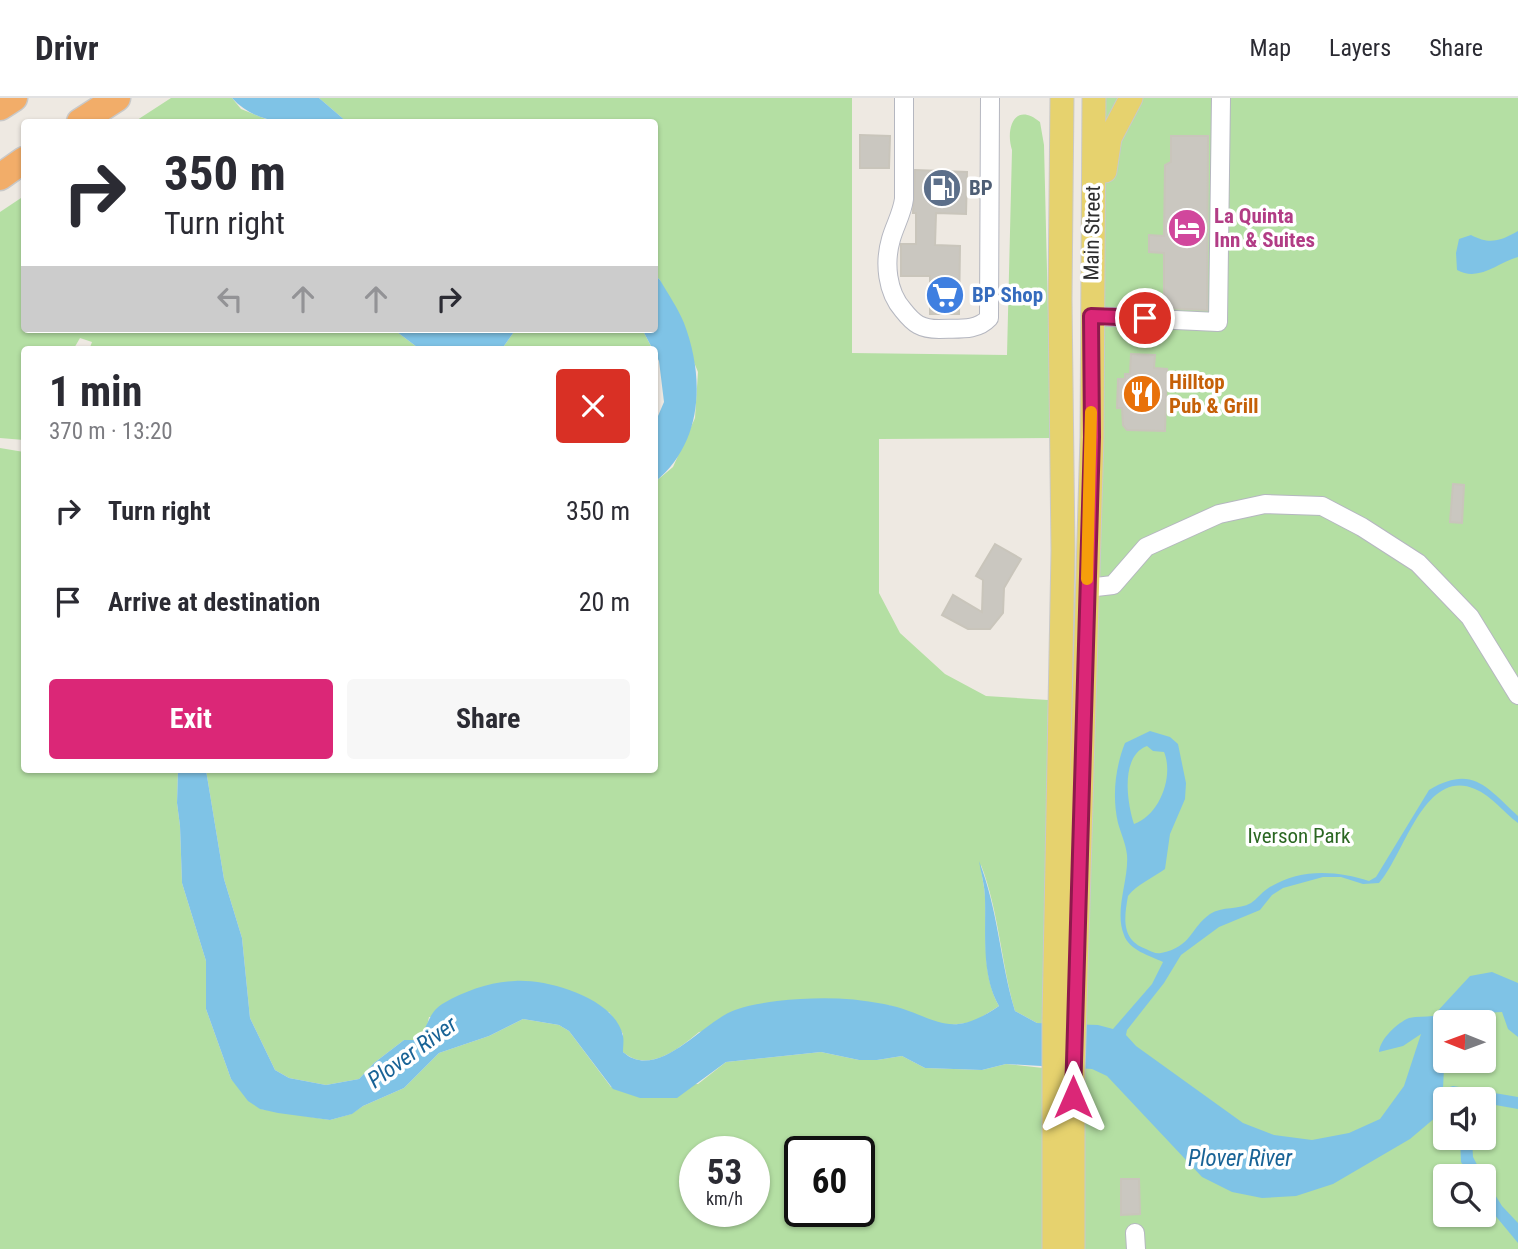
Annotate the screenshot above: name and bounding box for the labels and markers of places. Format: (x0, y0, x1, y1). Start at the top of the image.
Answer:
fuel station icon: BP (921, 167, 963, 209)
place label: BP (969, 176, 993, 200)
place label: La Quinta Inn & Suites (1214, 204, 1315, 252)
hotel icon: La Quinta Inn & Suites (1166, 207, 1208, 249)
supermarket icon: BP Shop (924, 274, 966, 316)
place label: BP Shop (972, 283, 1043, 307)
pin (1115, 288, 1175, 348)
place label: Hilltop Pub & Grill (1169, 370, 1259, 418)
restaurant icon: Hilltop Pub & Grill (1121, 373, 1163, 415)

